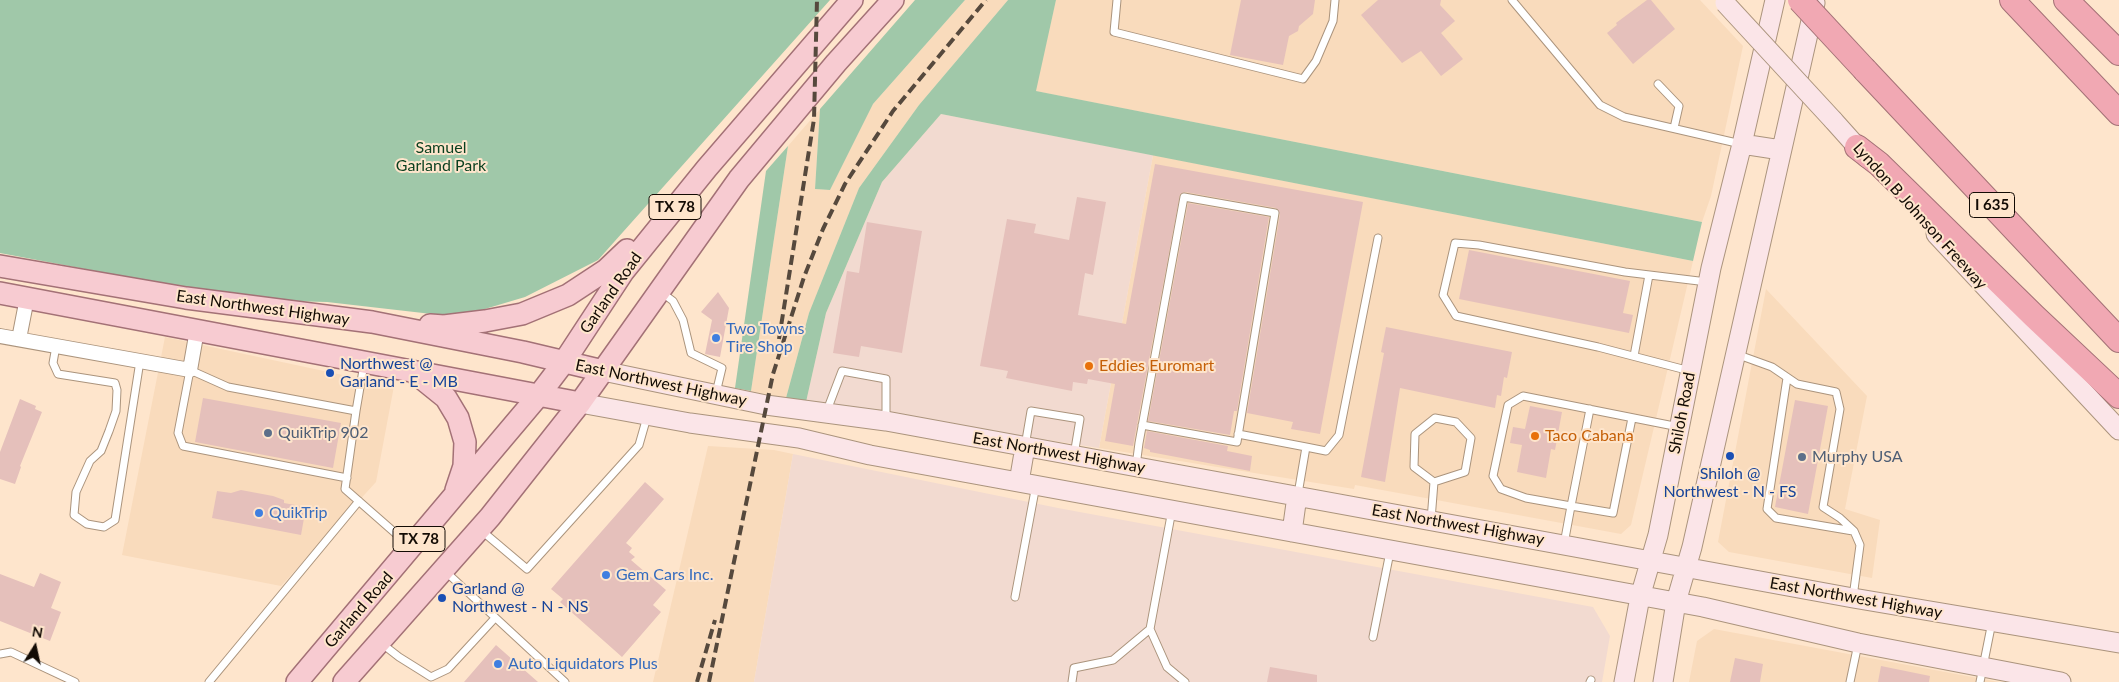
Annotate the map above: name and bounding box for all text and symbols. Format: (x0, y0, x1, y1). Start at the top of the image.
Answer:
park label: Samuel Garland Park (396, 138, 486, 176)
street label: Lyndon B Johnson Freeway (1849, 139, 1991, 293)
road number: I 635 (1970, 192, 2014, 218)
road number: TX 78 (649, 194, 701, 220)
street label: Garland Road (576, 249, 646, 337)
street label: East Northwest Highway (175, 286, 351, 330)
place label: Two Towns Tire Shop (726, 319, 805, 357)
marker: Two Towns Tire Shop (710, 332, 722, 344)
place label: Northwest @ Garland - E - MB (340, 354, 458, 392)
street label: East Northwest Highway (574, 355, 748, 411)
place label: Eddies Euromart (1099, 356, 1214, 376)
marker: Eddies Euromart (1083, 360, 1095, 372)
marker: Northwest @ Garland - E - MB (324, 367, 336, 379)
street label: Shiloh Road (1665, 371, 1699, 455)
place label: QuikTrip 902 (278, 423, 368, 443)
place label: Taco Cabana (1545, 426, 1634, 446)
marker: QuikTrip 902 (262, 427, 274, 439)
street label: East Northwest Highway (971, 428, 1147, 478)
marker: Taco Cabana (1529, 430, 1541, 442)
place label: Murphy USA (1812, 447, 1903, 467)
marker: Shiloh @ Northwest - N - FS (1724, 450, 1736, 462)
marker: Murphy USA (1796, 451, 1808, 463)
place label: Shiloh @ Northwest - N - FS (1663, 464, 1797, 502)
street label: East Northwest Highway (1370, 500, 1546, 550)
place label: QuikTrip (269, 503, 327, 523)
marker: QuikTrip (253, 507, 265, 519)
road number: TX 78 (393, 526, 445, 552)
place label: Gem Cars Inc. (616, 565, 713, 585)
street label: Garland Road (321, 568, 397, 652)
marker: Gem Cars Inc. (600, 569, 612, 581)
street label: East Northwest Highway (1768, 573, 1944, 623)
place label: Garland @ Northwest - N - NS (452, 579, 588, 617)
marker: Garland @ Northwest - N - NS (436, 592, 448, 604)
north arrow (10, 622, 60, 672)
text: N (31, 622, 44, 641)
place label: Auto Liquidators Plus (508, 654, 658, 674)
marker: Auto Liquidators Plus (492, 658, 504, 670)

